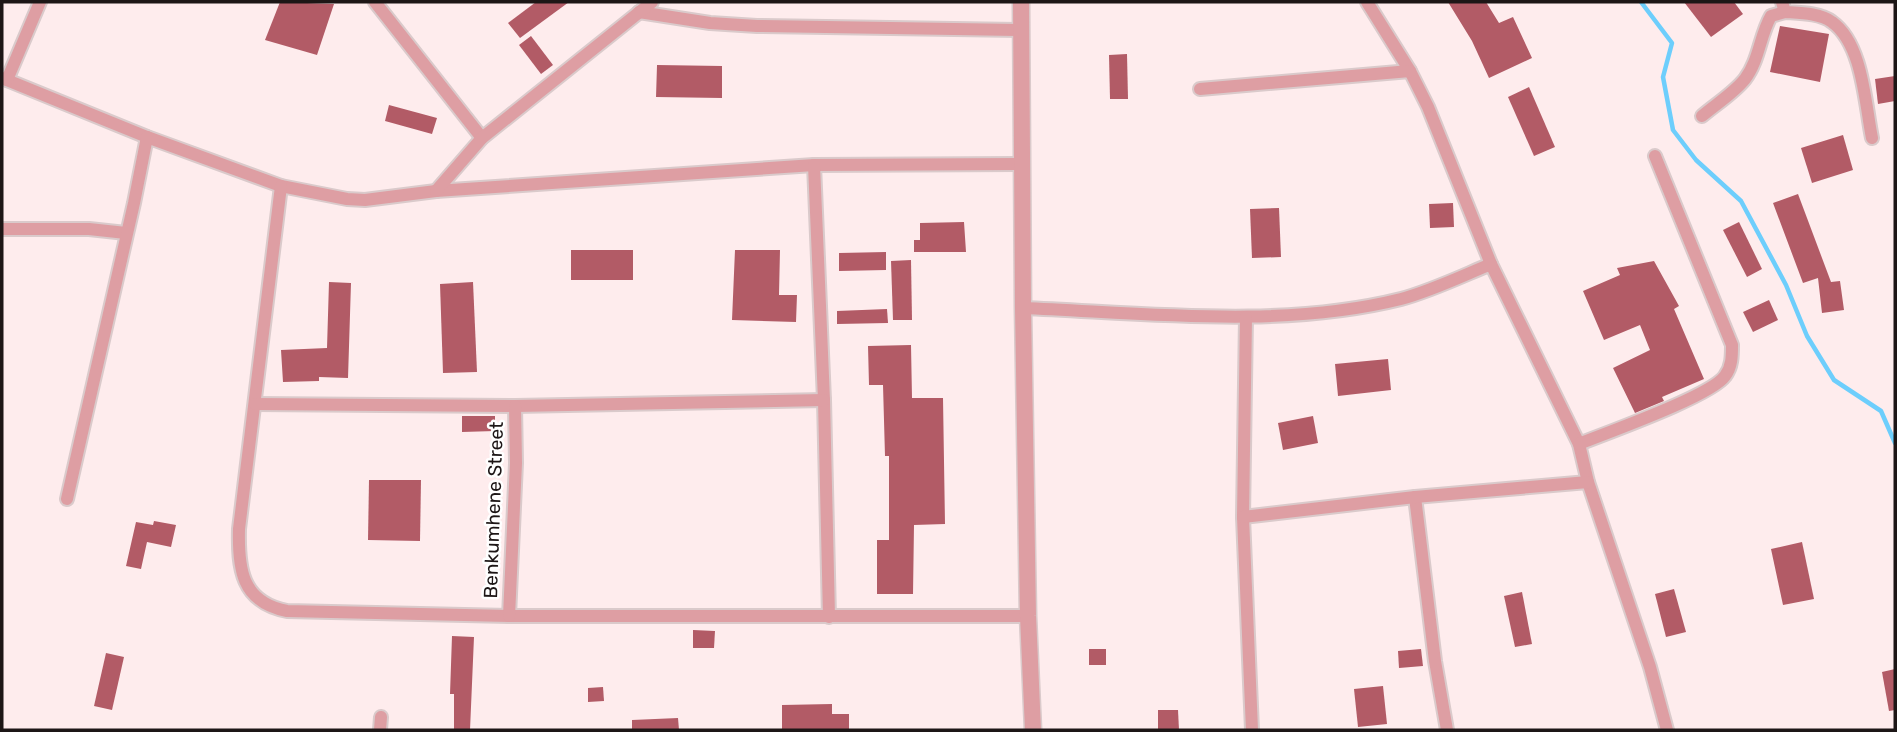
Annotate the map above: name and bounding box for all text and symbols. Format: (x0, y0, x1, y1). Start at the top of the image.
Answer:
street label: Benkumhene Street (479, 421, 508, 599)

